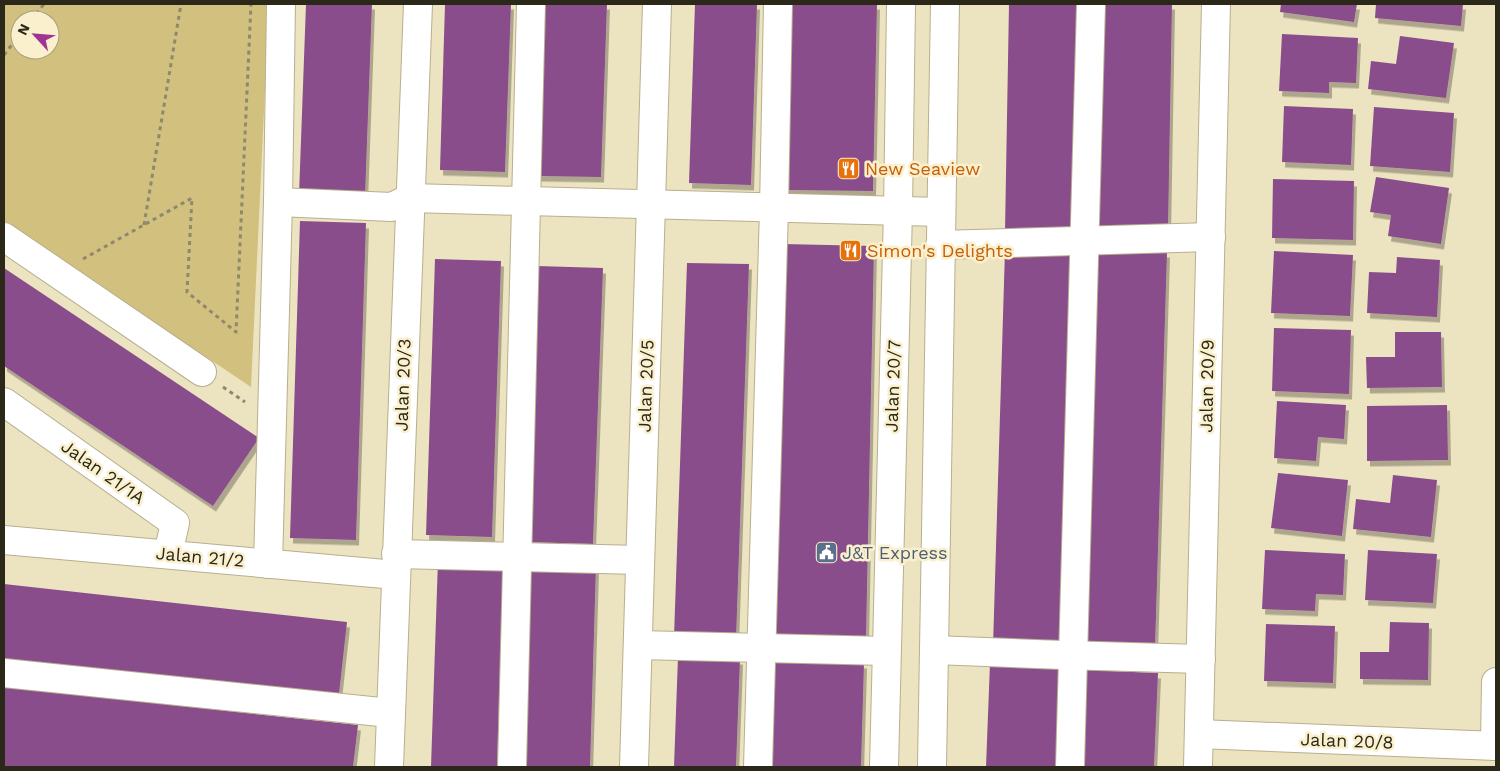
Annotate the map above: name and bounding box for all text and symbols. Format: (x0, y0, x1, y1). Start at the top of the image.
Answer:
north arrow (10, 10, 60, 60)
text: N (14, 21, 33, 37)
restaurant icon: New Seaview (837, 157, 861, 181)
place label: New Seaview (865, 158, 980, 179)
restaurant icon: Simon's Delights (839, 239, 863, 263)
place label: Simon's Delights (867, 240, 1013, 261)
street label: Jalan 20/3 (390, 338, 415, 432)
street label: Jalan 20/5 (633, 339, 658, 433)
street label: Jalan 20/7 (880, 339, 905, 433)
street label: Jalan 20/9 (1195, 339, 1218, 433)
street label: Jalan 21/1A (57, 435, 149, 508)
public building icon: J&T Express (814, 541, 838, 565)
street label: Jalan 21/2 (155, 542, 245, 571)
place label: J&T Express (842, 542, 948, 563)
street label: Jalan 20/8 (1300, 728, 1394, 753)

